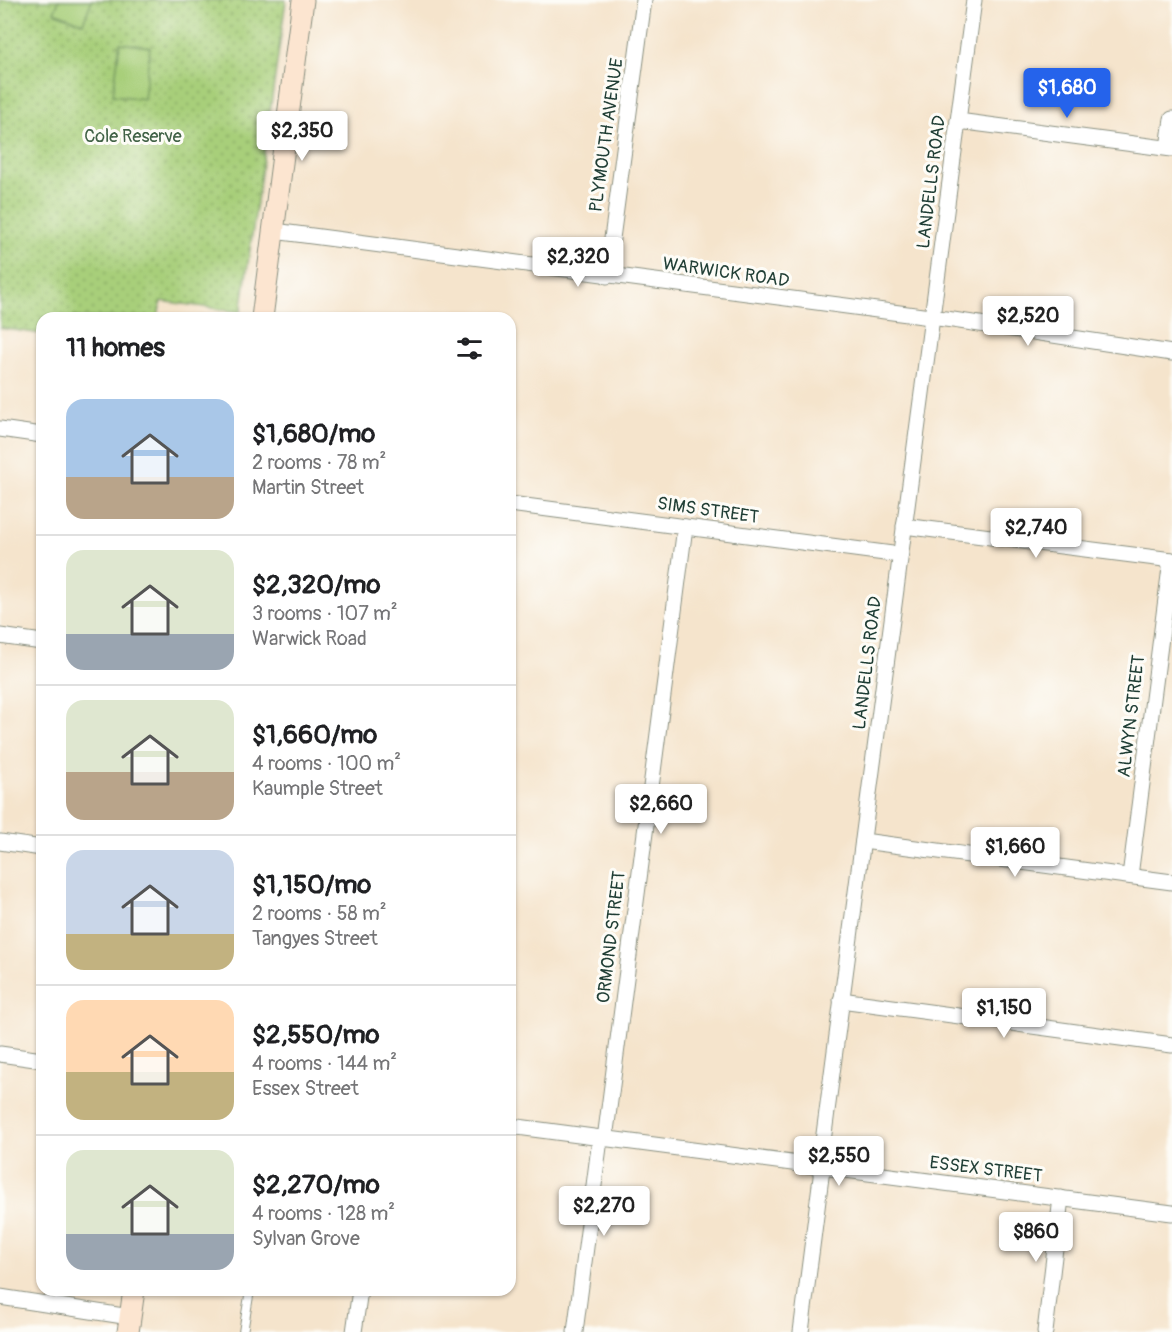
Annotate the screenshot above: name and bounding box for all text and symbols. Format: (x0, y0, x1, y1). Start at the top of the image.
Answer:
street label: PLYMOUTH AVENUE (584, 57, 629, 214)
pin: $1,680 (1018, 68, 1116, 119)
text: $1,680 (1037, 75, 1097, 100)
pin: $2,350 (253, 111, 351, 162)
street label: LANDELLS ROAD (912, 114, 951, 250)
text: $2,350 (271, 118, 333, 143)
park label: Cole Reserve (84, 125, 182, 148)
pin: $2,320 (529, 237, 627, 288)
text: $2,320 (546, 244, 610, 269)
street label: WARWICK ROAD (661, 252, 791, 293)
pin: $2,520 (979, 296, 1077, 347)
text: $2,520 (997, 303, 1059, 328)
text: 11 homes (66, 332, 165, 364)
icon: filters (453, 332, 486, 365)
text: $1,680/mo (252, 418, 375, 450)
icon: home (114, 423, 186, 495)
text: 2 rooms · 78 m² (252, 450, 386, 475)
text: Martin Street (252, 475, 364, 500)
street label: SIMS STREET (656, 492, 760, 529)
pin: $2,740 (987, 508, 1085, 559)
text: $2,740 (1005, 515, 1067, 540)
text: $2,320/mo (252, 569, 380, 601)
icon: home (114, 574, 186, 646)
street label: LANDELLS ROAD (848, 595, 887, 731)
text: 3 rooms · 107 m² (252, 601, 398, 626)
text: Warwick Road (252, 626, 367, 651)
street label: ALWYN STREET (1113, 653, 1150, 779)
text: $1,660/mo (252, 719, 377, 751)
icon: home (114, 724, 186, 796)
text: 4 rooms · 100 m² (252, 751, 401, 776)
text: Kaumple Street (252, 776, 383, 801)
pin: $2,660 (612, 784, 710, 835)
text: $2,660 (629, 791, 693, 816)
pin: $1,660 (966, 827, 1064, 878)
text: $1,660 (985, 834, 1045, 859)
text: $1,150/mo (252, 869, 371, 901)
street label: ORMOND STREET (592, 870, 631, 1005)
icon: home (114, 874, 186, 946)
text: 2 rooms · 58 m² (252, 901, 387, 926)
text: Tangyes Street (252, 926, 378, 951)
pin: $1,150 (955, 988, 1053, 1039)
text: $1,150 (976, 995, 1032, 1020)
text: $2,550/mo (252, 1019, 380, 1051)
icon: home (114, 1024, 186, 1096)
text: 4 rooms · 144 m² (252, 1051, 397, 1076)
text: Essex Street (252, 1076, 359, 1101)
pin: $2,550 (790, 1136, 888, 1187)
text: $2,550 (808, 1143, 870, 1168)
street label: ESSEX STREET (928, 1151, 1044, 1188)
text: $2,270/mo (252, 1169, 380, 1201)
icon: home (114, 1174, 186, 1246)
pin: $2,270 (555, 1186, 653, 1237)
text: $2,270 (573, 1193, 635, 1218)
text: 4 rooms · 128 m² (252, 1201, 395, 1226)
pin: $860 (1000, 1212, 1072, 1263)
text: $860 (1013, 1219, 1059, 1244)
text: Sylvan Grove (252, 1226, 360, 1251)

